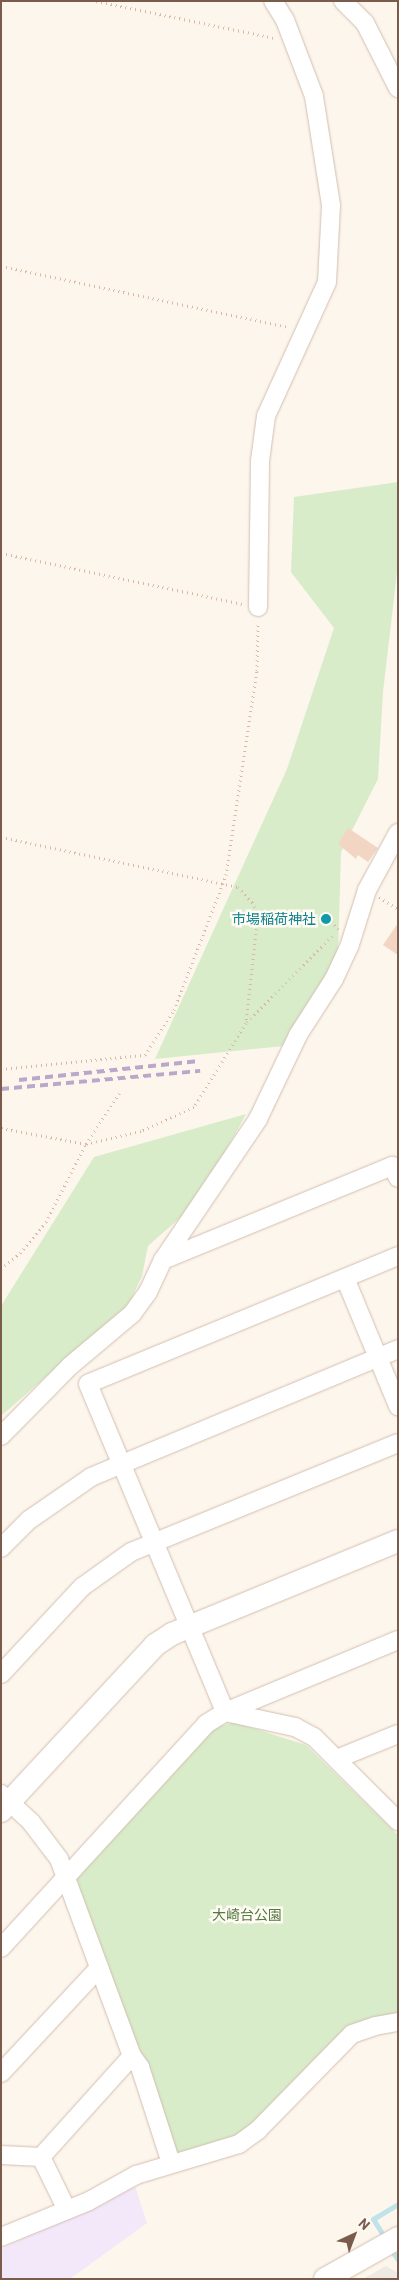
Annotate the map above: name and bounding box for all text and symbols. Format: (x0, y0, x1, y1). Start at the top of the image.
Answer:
place label: 市場稲荷神社 (232, 911, 316, 927)
marker: 市場稲荷神社 (320, 913, 332, 925)
park label: 大崎台公園 (212, 1907, 282, 1923)
north arrow (329, 2210, 379, 2260)
text: N (355, 2214, 374, 2233)

